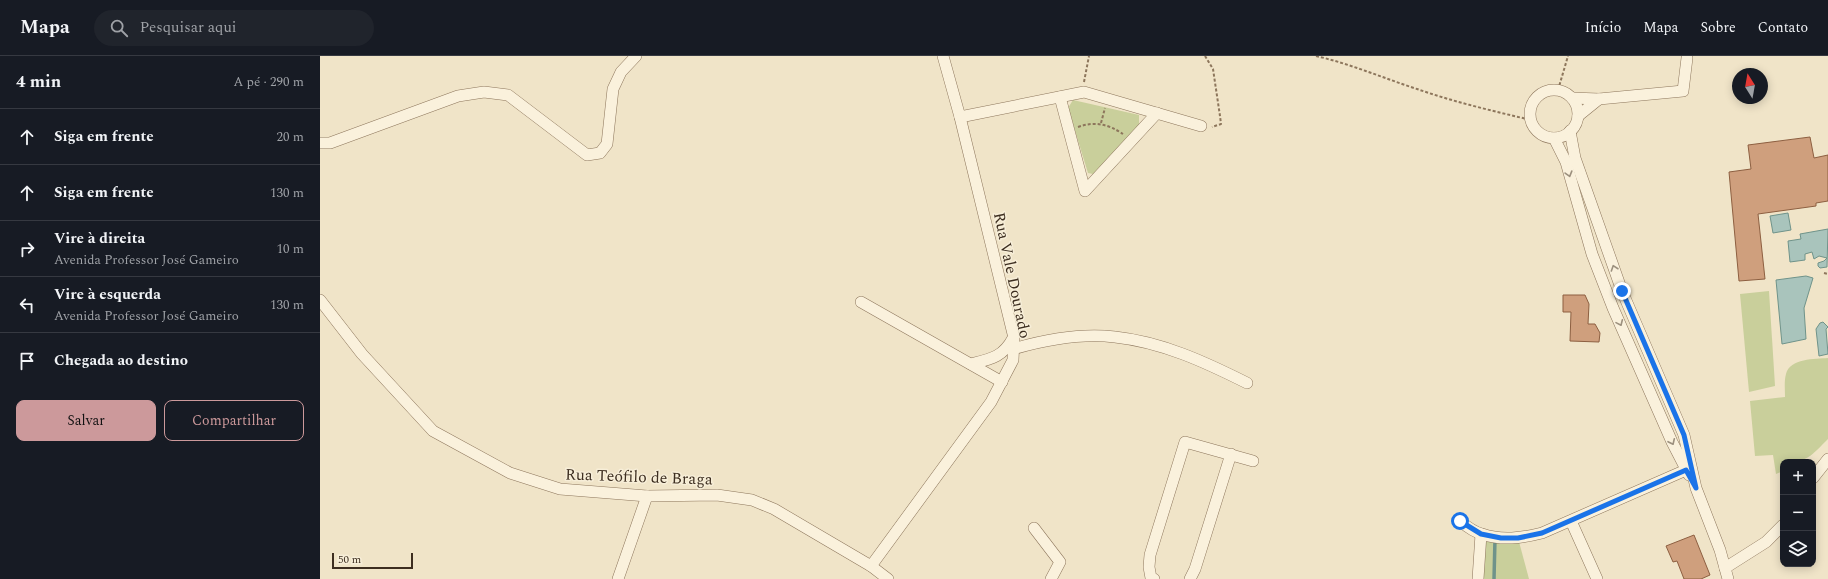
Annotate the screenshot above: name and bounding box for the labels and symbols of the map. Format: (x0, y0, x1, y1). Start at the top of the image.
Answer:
north arrow (1732, 68, 1768, 104)
one-way arrow (1564, 170, 1573, 177)
street label: Rua Vale Dourado (987, 210, 1037, 341)
one-way arrow (1610, 265, 1619, 272)
route end (1613, 282, 1631, 300)
one-way arrow (1615, 319, 1623, 326)
one-way arrow (1667, 438, 1675, 445)
street label: Rua Teófilo de Braga (565, 462, 713, 492)
route start (1451, 512, 1469, 530)
scale bar (332, 551, 413, 570)

